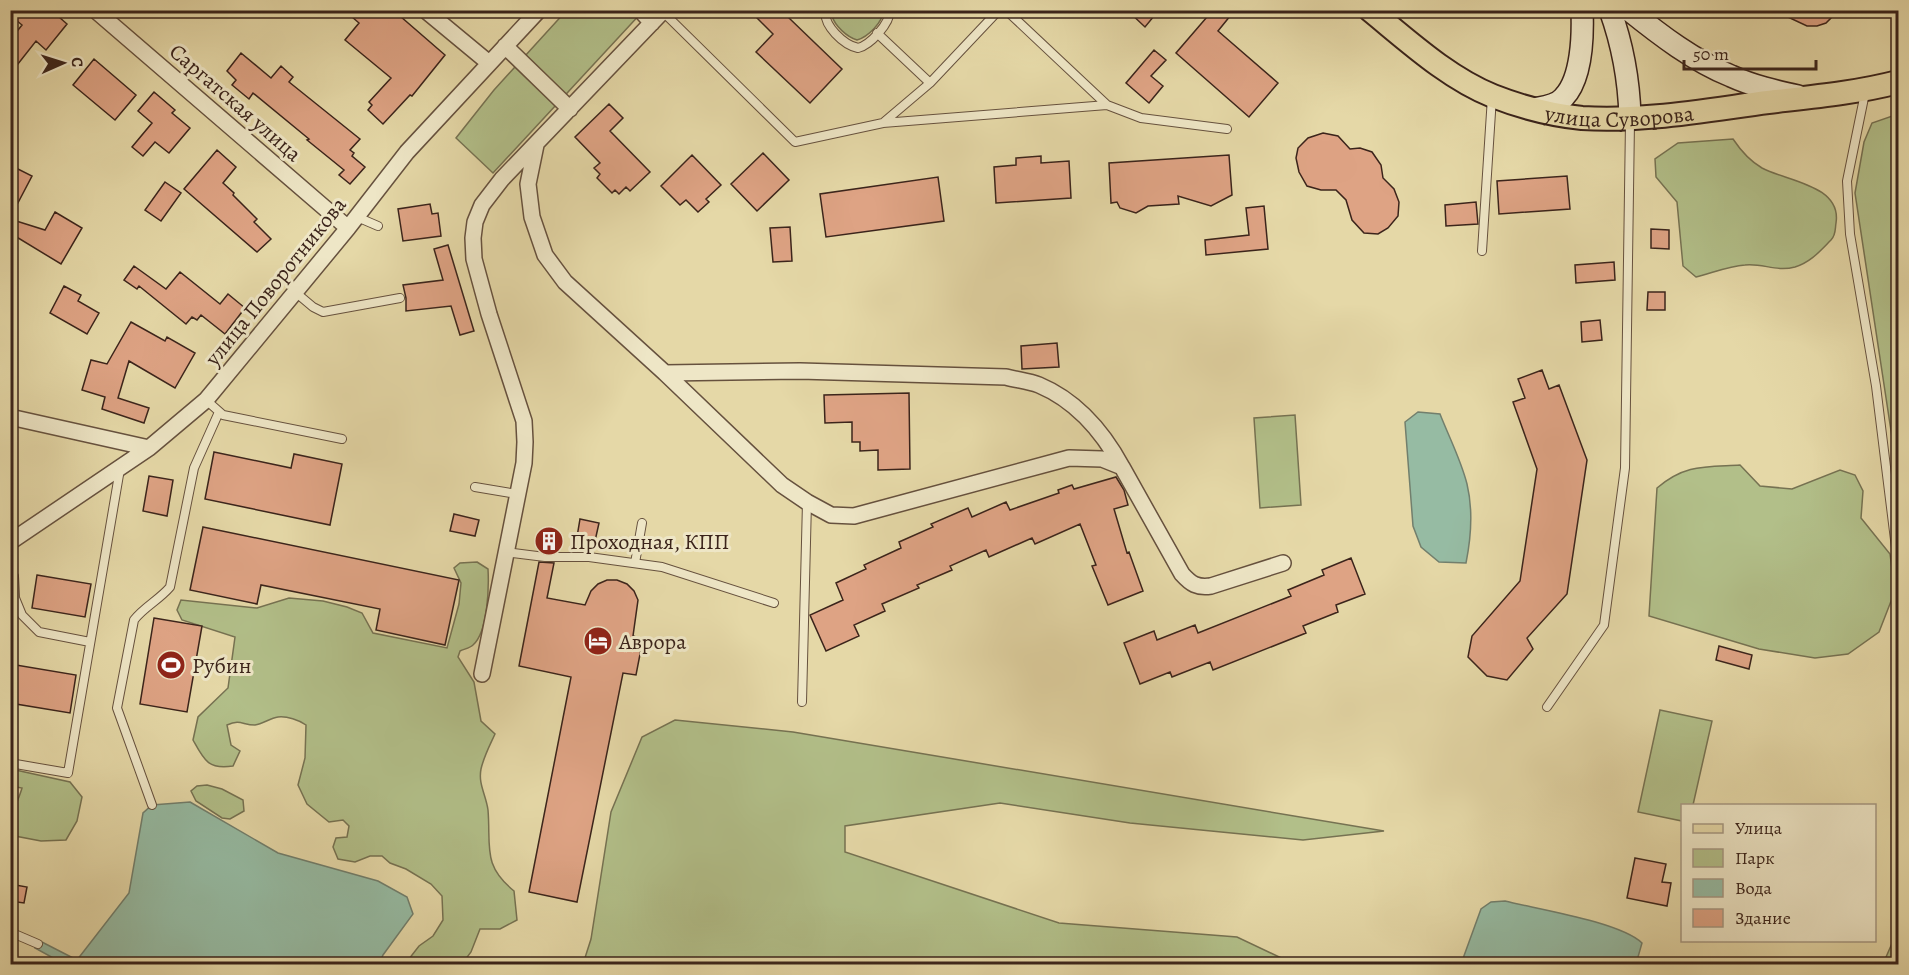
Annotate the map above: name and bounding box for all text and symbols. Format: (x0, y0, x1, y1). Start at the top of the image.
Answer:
north arrow (33, 33, 93, 93)
scale bar (1684, 33, 1816, 71)
street label: Саргатская улица (163, 37, 309, 169)
text: 50 m (1693, 42, 1729, 66)
text: С (66, 57, 88, 68)
street label: улица Суворова (1541, 98, 1696, 135)
street label: улица Поворотникова (198, 190, 354, 373)
building icon: Проходная, КПП (533, 525, 565, 557)
place label: Проходная, КПП (570, 527, 729, 557)
hotel icon: Аврора (582, 625, 614, 657)
place label: Аврора (618, 627, 687, 657)
sports icon: Рубин (155, 649, 187, 681)
place label: Рубин (192, 651, 252, 681)
legend (1681, 804, 1876, 942)
text: Улица (1735, 816, 1783, 840)
text: Парк (1735, 846, 1775, 870)
text: Вода (1735, 876, 1773, 900)
text: Здание (1735, 906, 1791, 930)

